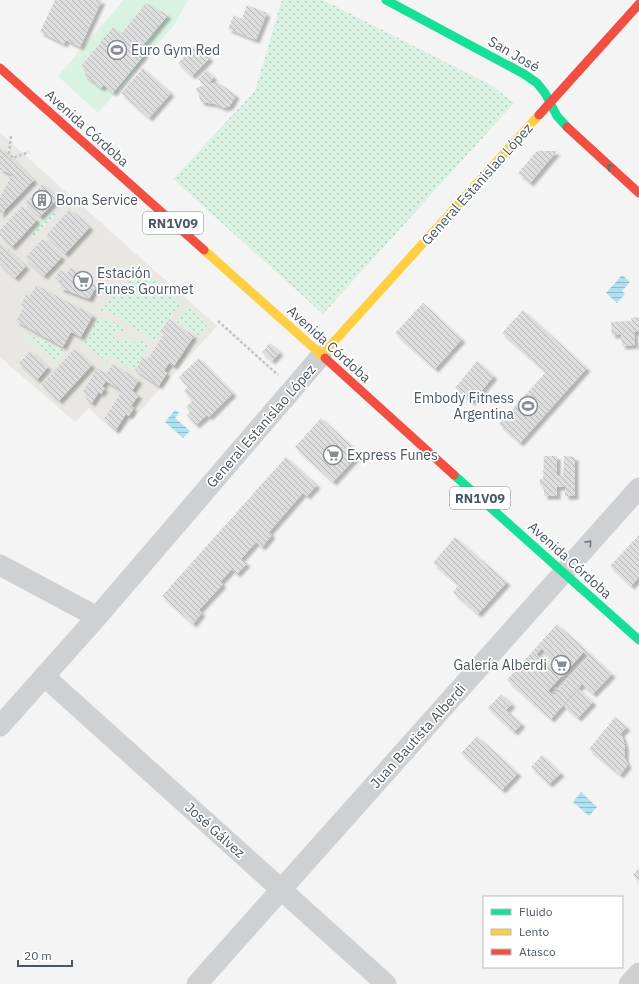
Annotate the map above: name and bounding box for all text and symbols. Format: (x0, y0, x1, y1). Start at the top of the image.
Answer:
street label: San José (485, 32, 543, 76)
sports icon: Euro Gym Red (106, 39, 128, 61)
place label: Euro Gym Red (131, 41, 220, 59)
street label: Avenida Córdoba (41, 86, 133, 171)
street label: General Estanislao López (418, 119, 537, 249)
one-way arrow (607, 164, 615, 171)
building icon: Bona Service (31, 189, 53, 211)
place label: Bona Service (56, 191, 138, 209)
road number: RN1V09 (143, 212, 203, 234)
place label: Estación Funes Gourmet (97, 264, 194, 298)
supermarket icon: Estación Funes Gourmet (72, 270, 94, 292)
street label: Avenida Córdoba (283, 302, 375, 387)
street label: General Estanislao López (202, 360, 320, 491)
place label: Embody Fitness Argentina (414, 389, 515, 423)
sports icon: Embody Fitness Argentina (517, 395, 539, 417)
supermarket icon: Express Funes (322, 444, 344, 466)
place label: Express Funes (347, 446, 438, 464)
road number: RN1V09 (450, 487, 510, 509)
street label: Avenida Córdoba (524, 518, 616, 603)
one-way arrow (585, 540, 592, 548)
supermarket icon: Galería Alberdi (550, 654, 572, 676)
place label: Galería Alberdi (454, 656, 547, 674)
street label: Juan Bautista Alberdi (366, 680, 470, 792)
street label: José Gálvez (181, 798, 249, 862)
legend (483, 896, 623, 968)
text: Fluido (519, 904, 553, 919)
text: Lento (519, 924, 549, 939)
scale bar (18, 942, 72, 968)
text: Atasco (519, 944, 556, 959)
text: 20 m (24, 948, 52, 963)

